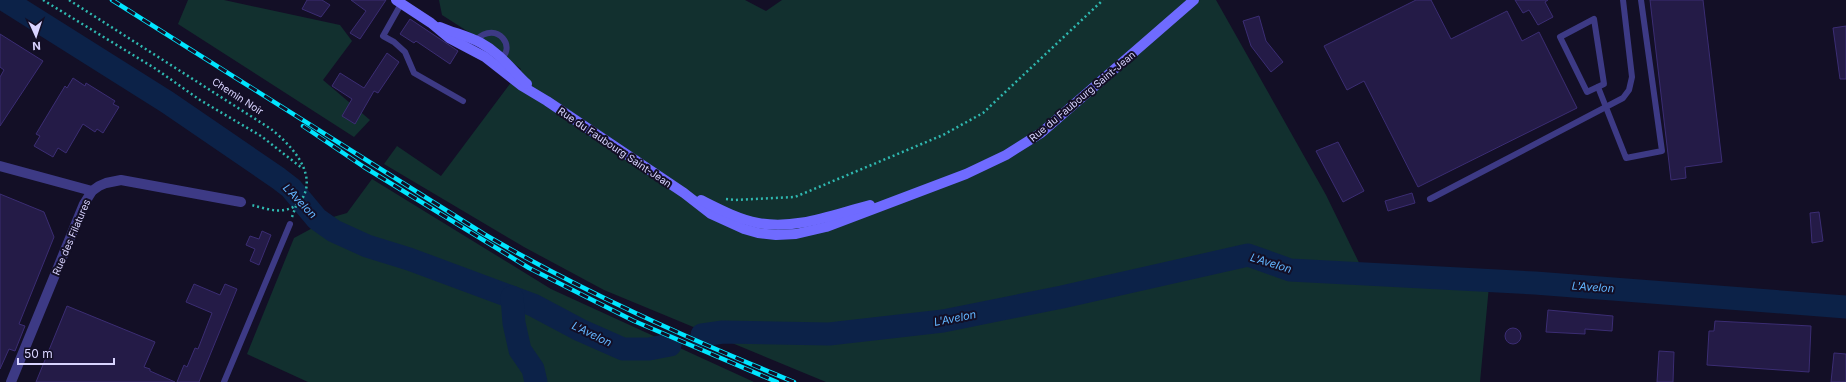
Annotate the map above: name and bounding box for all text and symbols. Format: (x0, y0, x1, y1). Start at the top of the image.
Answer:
north arrow (16, 16, 56, 56)
text: N (32, 39, 41, 53)
street label: Rue du Faubourg Saint-Jean (1027, 48, 1137, 144)
street label: Chemin Noir (210, 75, 266, 117)
street label: Rue du Faubourg Saint-Jean (556, 104, 674, 190)
water label: L'Avelon (280, 181, 320, 222)
street label: Rue des Filatures (50, 197, 92, 277)
water label: L'Avelon (1249, 250, 1294, 276)
water label: L'Avelon (1571, 279, 1615, 296)
water label: L'Avelon (933, 307, 978, 329)
water label: L'Avelon (570, 318, 615, 350)
scale bar (18, 340, 114, 366)
text: 50 m (24, 346, 53, 361)

